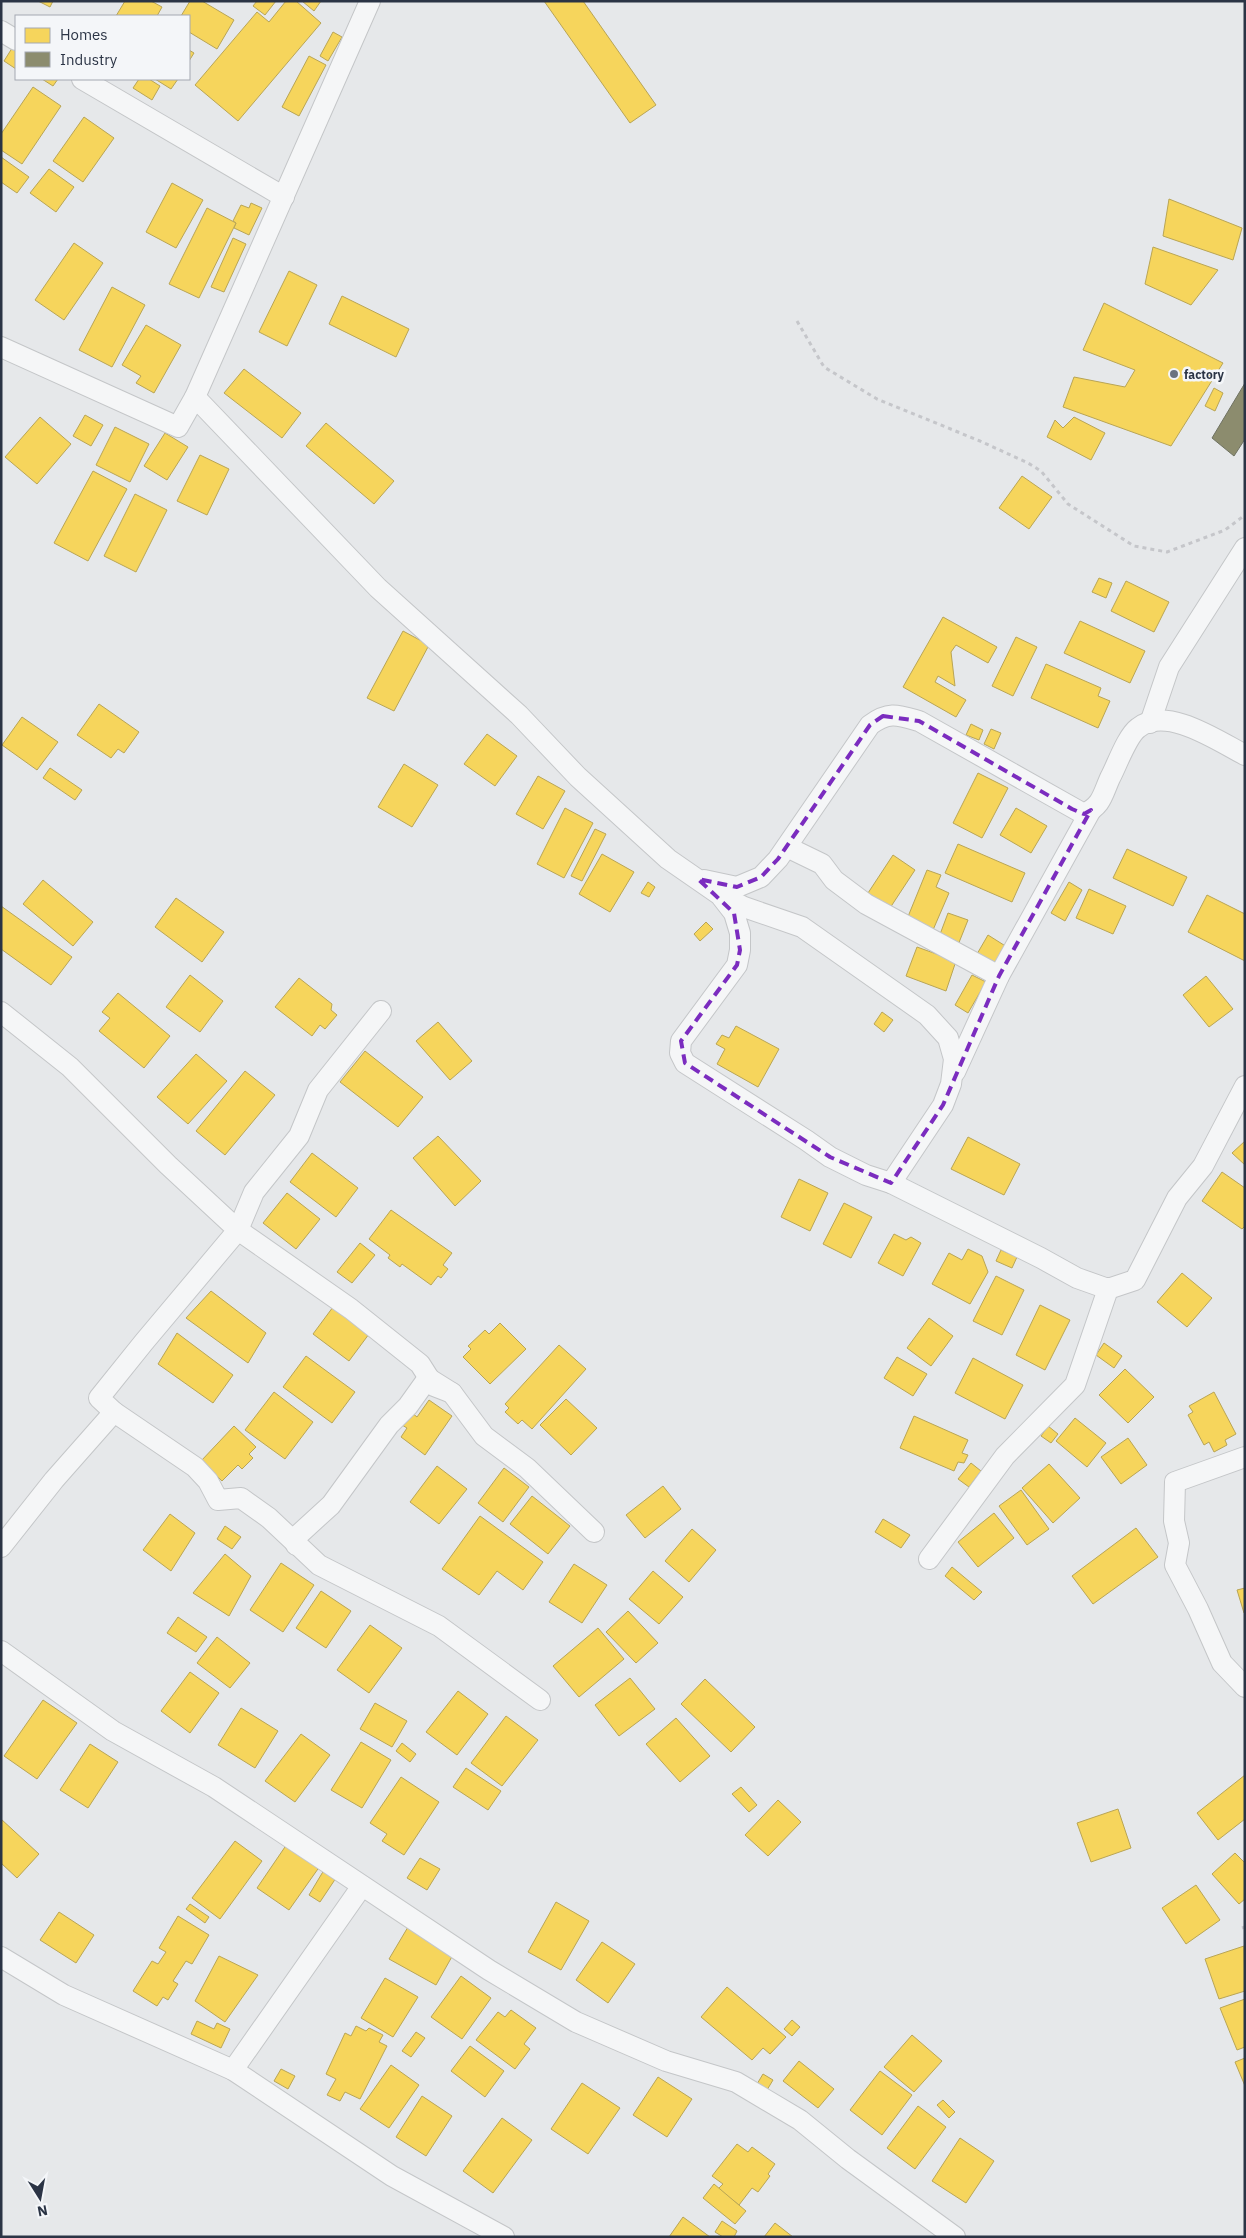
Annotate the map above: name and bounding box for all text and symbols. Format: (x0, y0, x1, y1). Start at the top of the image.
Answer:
legend (15, 15, 190, 80)
text: Homes (60, 25, 108, 44)
text: Industry (60, 50, 118, 69)
place label: factory (1184, 367, 1225, 382)
marker: factory (1168, 368, 1180, 380)
north arrow (15, 2173, 65, 2223)
text: N (36, 2201, 49, 2221)

